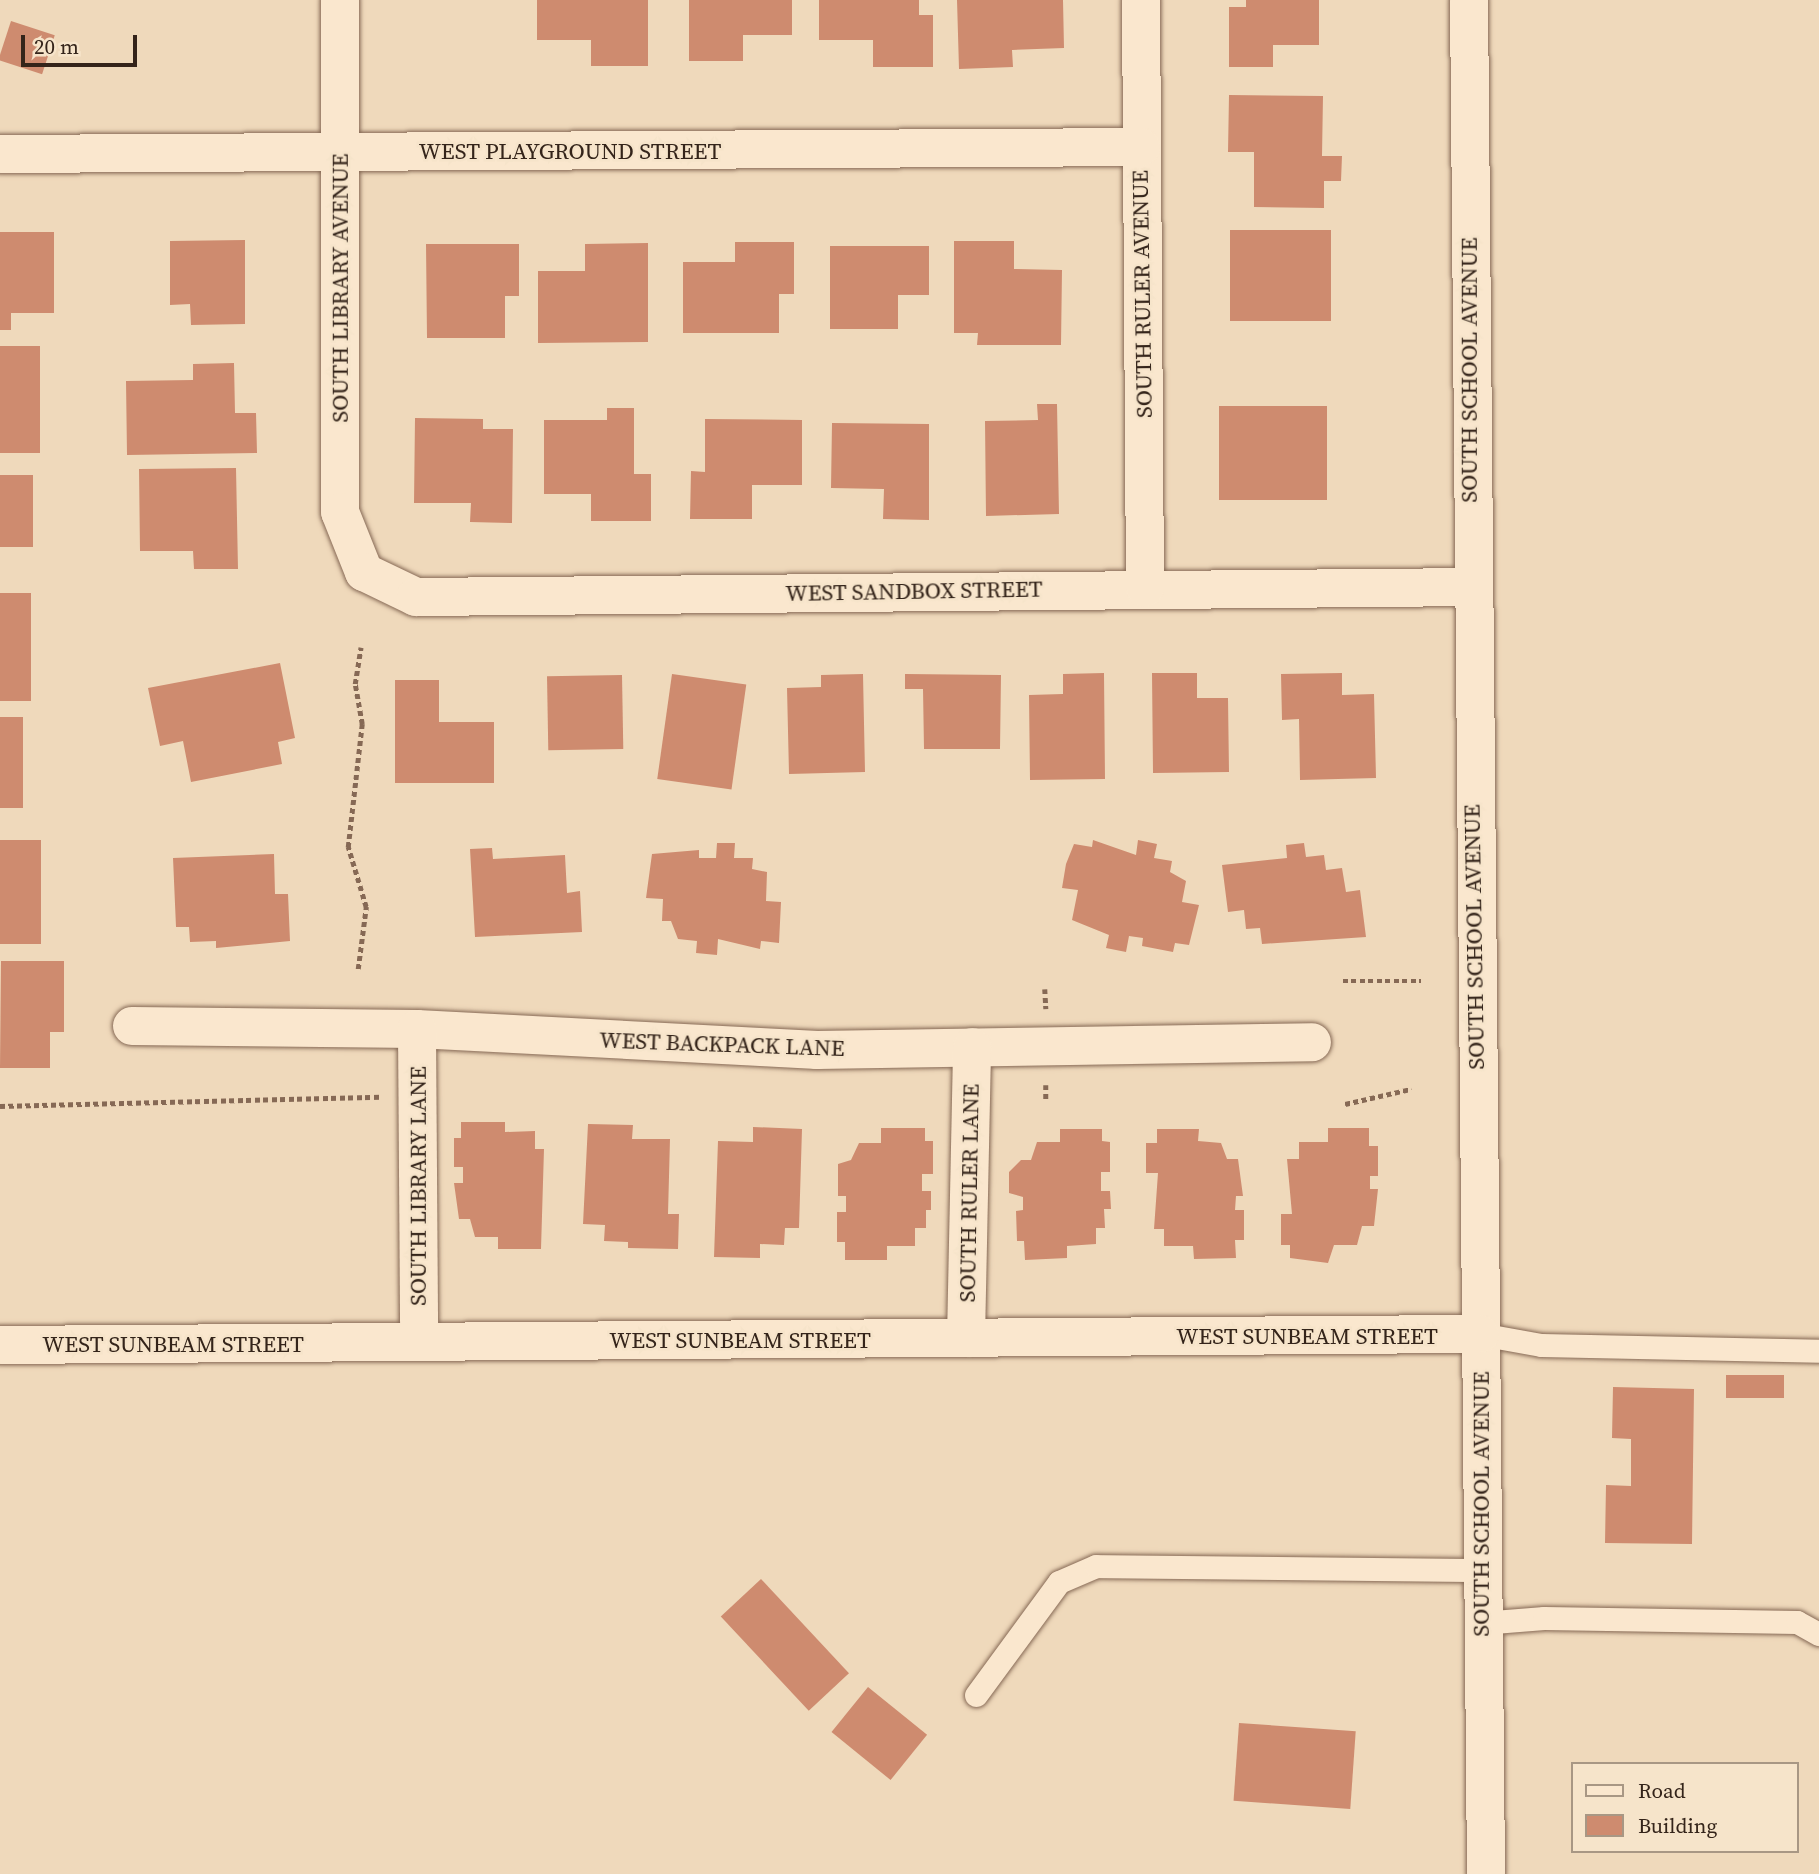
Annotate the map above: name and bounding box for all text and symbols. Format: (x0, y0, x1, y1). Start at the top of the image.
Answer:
scale bar (24, 21, 140, 65)
text: 20 m (34, 32, 79, 61)
street label: WEST PLAYGROUND STREET (418, 137, 722, 165)
street label: SOUTH LIBRARY AVENUE (326, 153, 354, 423)
street label: SOUTH RULER AVENUE (1126, 170, 1158, 418)
street label: SOUTH SCHOOL AVENUE (1455, 237, 1483, 503)
street label: WEST SANDBOX STREET (785, 575, 1043, 607)
street label: SOUTH SCHOOL AVENUE (1458, 804, 1490, 1070)
street label: WEST BACKPACK LANE (599, 1026, 845, 1062)
street label: SOUTH LIBRARY LANE (404, 1066, 432, 1306)
street label: SOUTH RULER LANE (953, 1083, 985, 1303)
street label: WEST SUNBEAM STREET (1176, 1322, 1438, 1350)
street label: WEST SUNBEAM STREET (609, 1326, 871, 1354)
street label: WEST SUNBEAM STREET (42, 1330, 304, 1358)
street label: SOUTH SCHOOL AVENUE (1467, 1371, 1495, 1637)
legend (1570, 1762, 1798, 1853)
text: Road (1638, 1776, 1686, 1805)
text: Building (1638, 1811, 1717, 1840)

